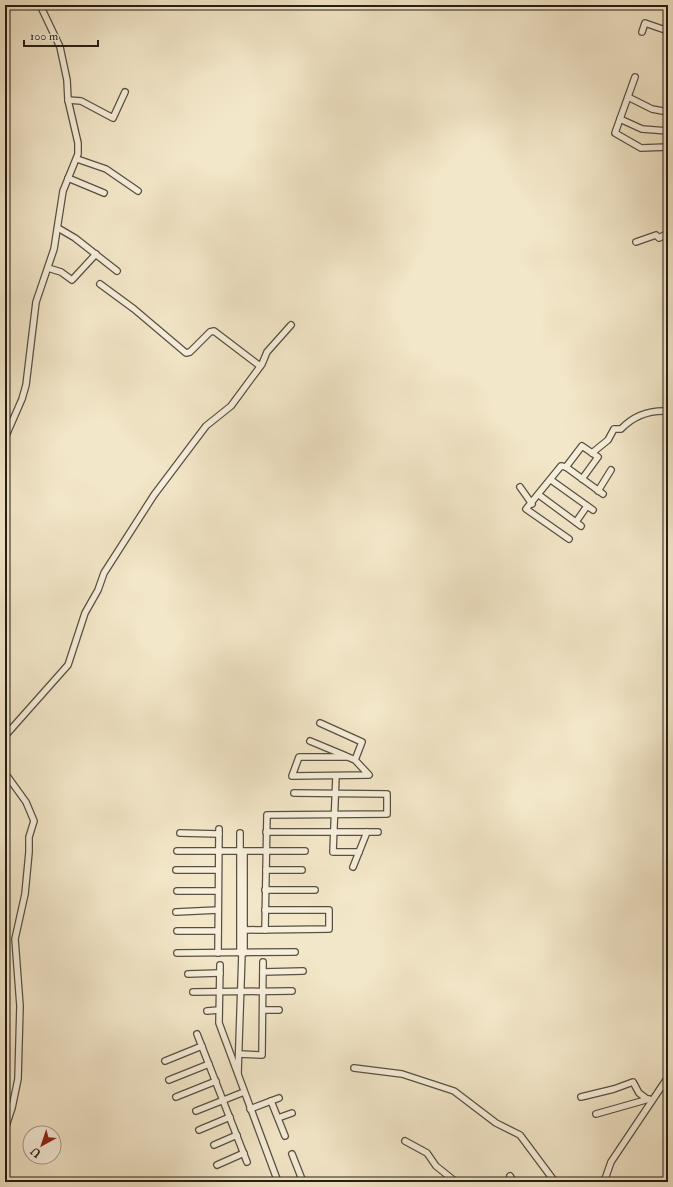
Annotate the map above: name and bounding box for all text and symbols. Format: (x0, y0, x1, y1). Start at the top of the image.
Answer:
scale bar (24, 22, 98, 48)
text: 100 m (30, 29, 59, 44)
north arrow (22, 1125, 62, 1165)
text: U (28, 1144, 44, 1160)

